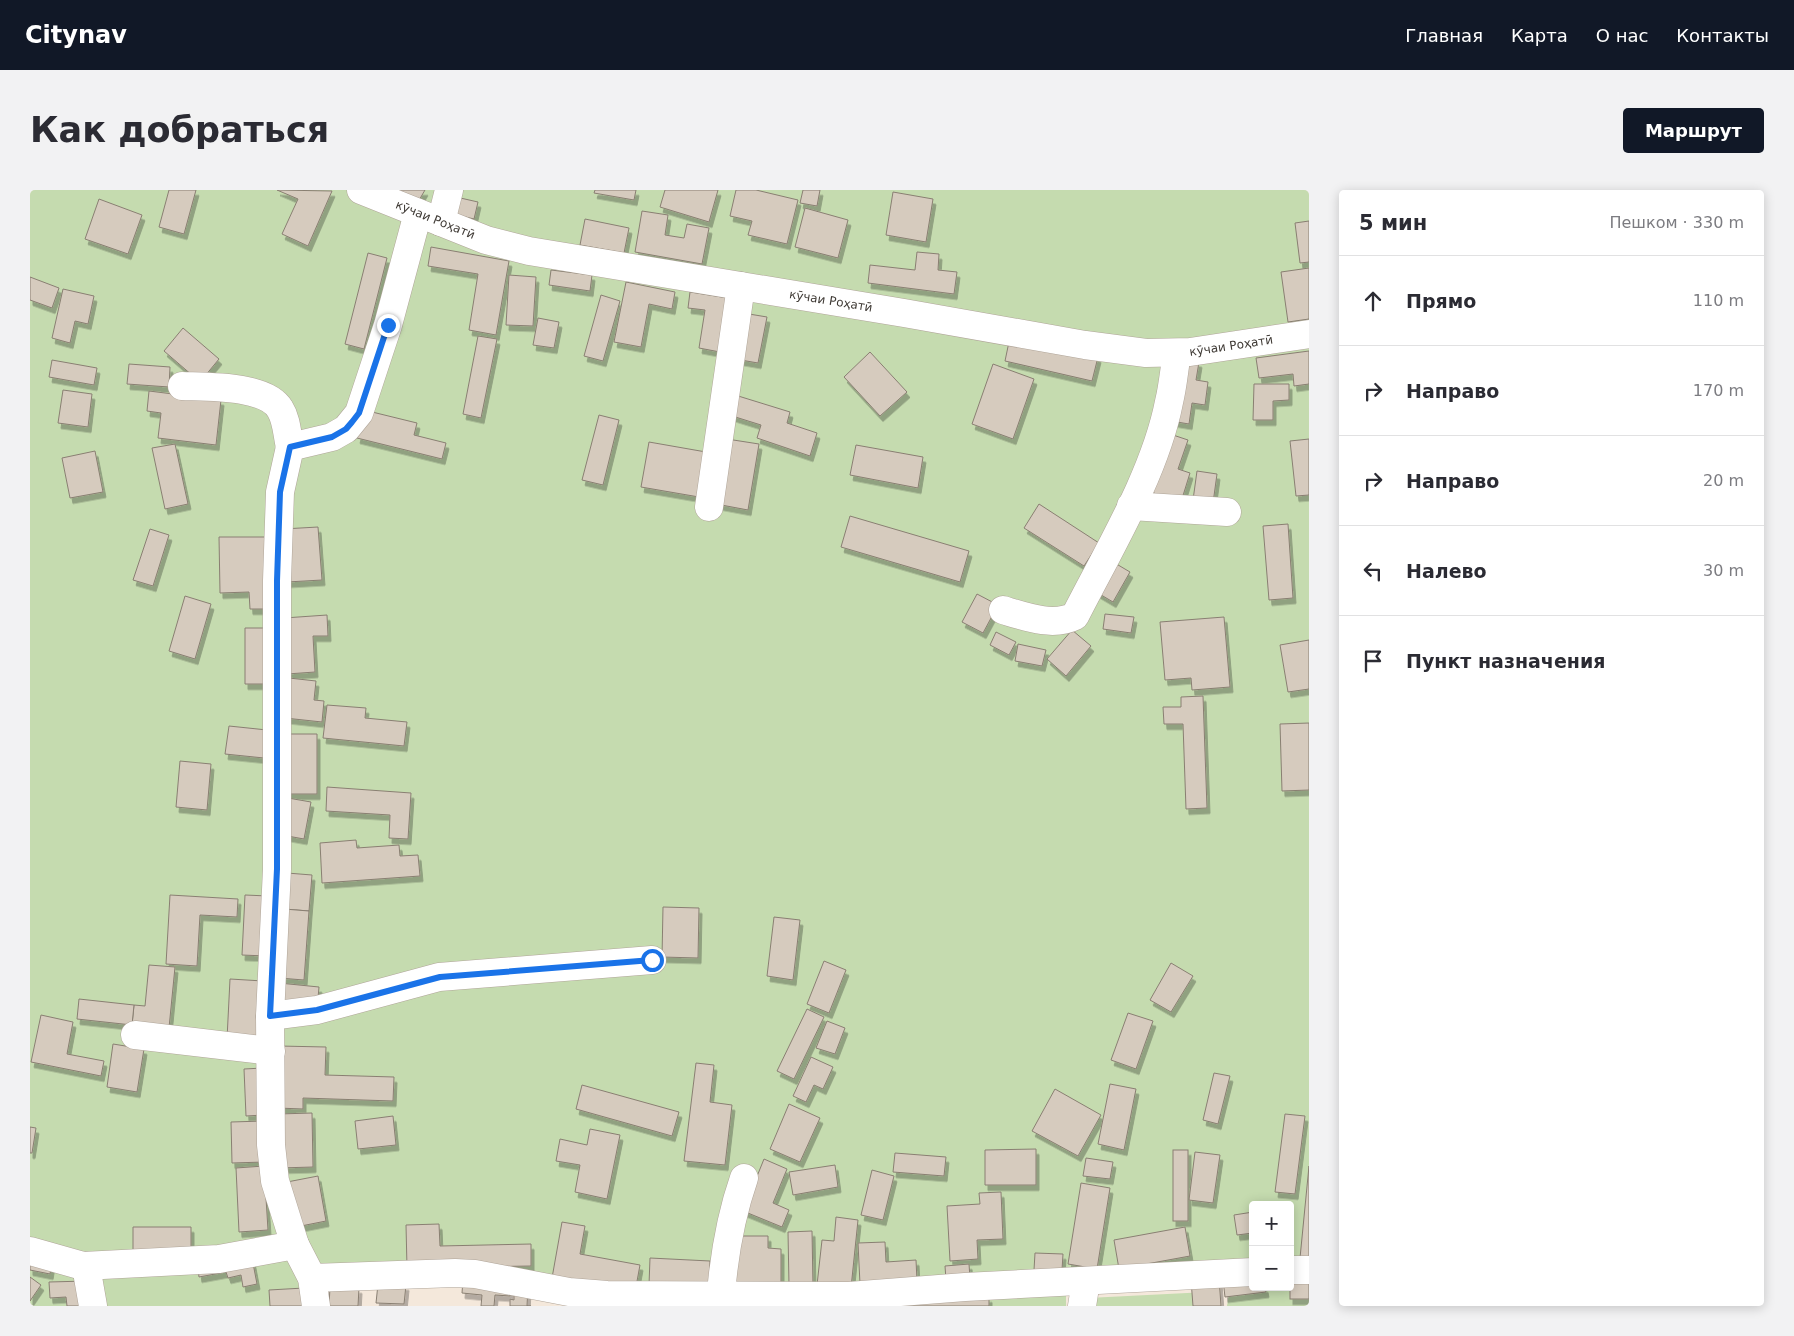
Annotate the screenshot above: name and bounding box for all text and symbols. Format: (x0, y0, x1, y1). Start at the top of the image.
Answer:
text: Citynav (25, 21, 127, 49)
text: Главная (1405, 25, 1483, 46)
text: Карта (1511, 25, 1568, 46)
text: О нас (1596, 25, 1648, 46)
text: Контакты (1676, 25, 1769, 46)
button: Маршрут (1623, 108, 1764, 153)
text: Как добраться (30, 110, 329, 150)
street label: кӯчаи Роҳатӣ (394, 198, 477, 242)
text: 5 мин (1359, 211, 1427, 235)
text: Пешком · 330 m (1609, 213, 1744, 232)
street label: кӯчаи Роҳатӣ (788, 287, 874, 315)
icon: ahead (1359, 287, 1387, 315)
text: Прямо (1406, 290, 1476, 312)
text: 110 m (1693, 291, 1744, 310)
route end (377, 314, 400, 337)
street label: кӯчаи Роҳатӣ (1188, 333, 1274, 359)
icon: right (1359, 377, 1387, 405)
text: Направо (1406, 380, 1499, 402)
text: 170 m (1693, 381, 1744, 400)
icon: right (1359, 467, 1387, 495)
text: Направо (1406, 470, 1499, 492)
text: 20 m (1703, 471, 1744, 490)
icon: left (1359, 557, 1387, 585)
text: Налево (1406, 560, 1487, 582)
text: 30 m (1703, 561, 1744, 580)
icon: arrive (1359, 647, 1387, 675)
text: Пункт назначения (1406, 650, 1605, 672)
route start (641, 949, 664, 972)
map controls (1249, 1201, 1294, 1291)
button: + (1249, 1201, 1294, 1246)
button: − (1249, 1246, 1294, 1291)

